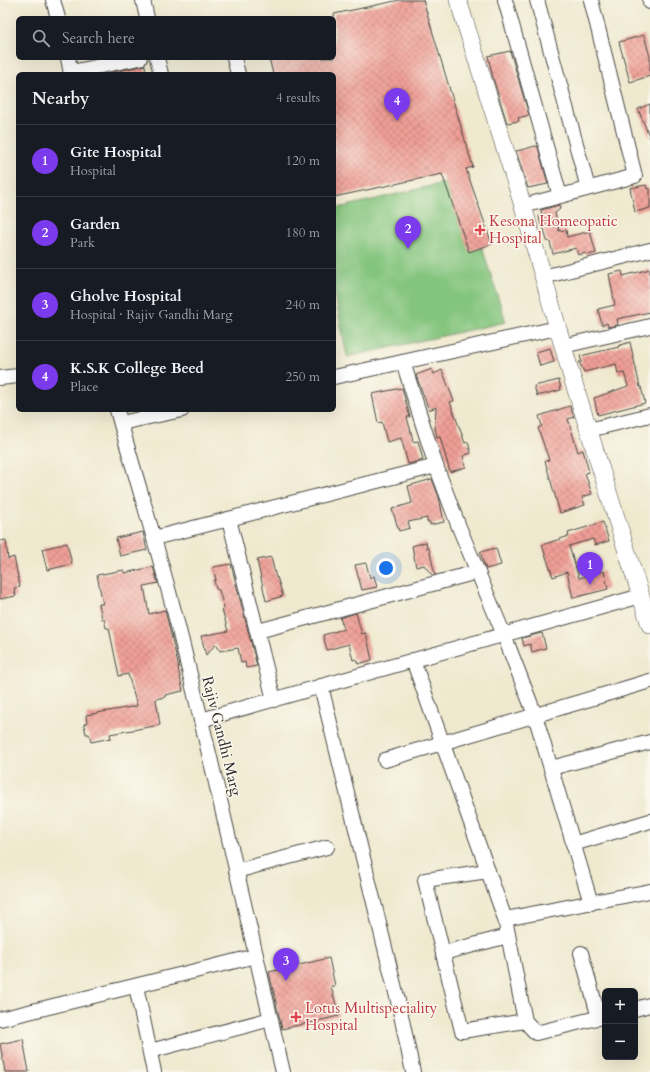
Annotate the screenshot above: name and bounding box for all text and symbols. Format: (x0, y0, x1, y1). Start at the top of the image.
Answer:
search box (16, 16, 336, 60)
icon: search (30, 27, 52, 49)
text: Search here (62, 28, 135, 48)
text: Nearby (32, 87, 89, 110)
pin: 4 (384, 88, 410, 121)
text: 4 results (276, 89, 320, 107)
text: Gite Hospital (70, 142, 162, 162)
text: 1 (42, 152, 48, 170)
text: 120 m (286, 152, 320, 170)
text: Hospital (70, 162, 116, 180)
place label: Kesona Homeopatic Hospital (489, 211, 618, 248)
text: Garden (70, 214, 120, 234)
pin: 2 (395, 216, 421, 249)
text: 2 (42, 224, 48, 242)
text: 180 m (286, 224, 320, 242)
marker: Kesona Homeopatic Hospital (474, 224, 486, 236)
text: Park (70, 234, 95, 252)
text: Gholve Hospital (70, 286, 182, 306)
text: 3 (42, 296, 48, 314)
text: 240 m (286, 296, 320, 314)
text: Hospital · Rajiv Gandhi Marg (70, 306, 233, 324)
text: K.S.K College Beed (70, 358, 204, 378)
text: 4 (42, 368, 48, 386)
text: 250 m (286, 368, 320, 386)
text: Place (70, 378, 98, 396)
pin: 1 (577, 552, 603, 585)
your location (376, 558, 396, 578)
street label: Rajiv Gandhi Marg (197, 674, 247, 799)
pin: 3 (273, 948, 299, 981)
map controls (602, 988, 638, 1060)
button: + (602, 988, 638, 1024)
place label: Lotus Multispeciality Hospital (305, 998, 437, 1035)
marker: Lotus Multispeciality Hospital (290, 1011, 302, 1023)
button: − (602, 1024, 638, 1060)

